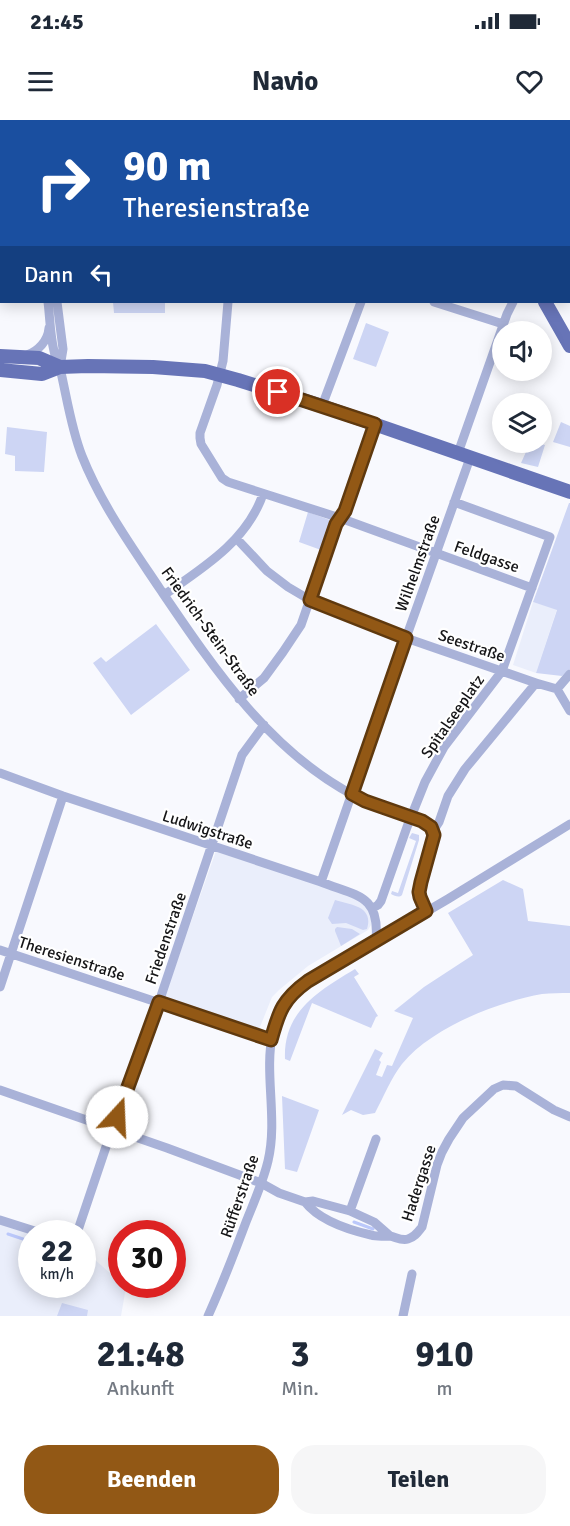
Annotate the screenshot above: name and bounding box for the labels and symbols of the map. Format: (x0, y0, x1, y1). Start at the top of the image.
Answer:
pin (252, 366, 303, 417)
street label: Wilhelmstraße (391, 512, 445, 614)
street label: Feldgasse (451, 536, 522, 577)
street label: Friedrich-Stein-Straße (157, 563, 264, 700)
street label: Seestraße (436, 625, 508, 667)
street label: Spitalseeplatz (417, 671, 489, 762)
street label: Ludwigstraße (160, 806, 256, 854)
street label: Friedenstraße (141, 890, 191, 987)
street label: Theresienstraße (16, 932, 127, 986)
position arrow (85, 1085, 149, 1149)
street label: Hadergasse (397, 1142, 441, 1224)
street label: Rüfferstraße (216, 1152, 263, 1240)
speed limit sign: 30 (108, 1220, 186, 1298)

